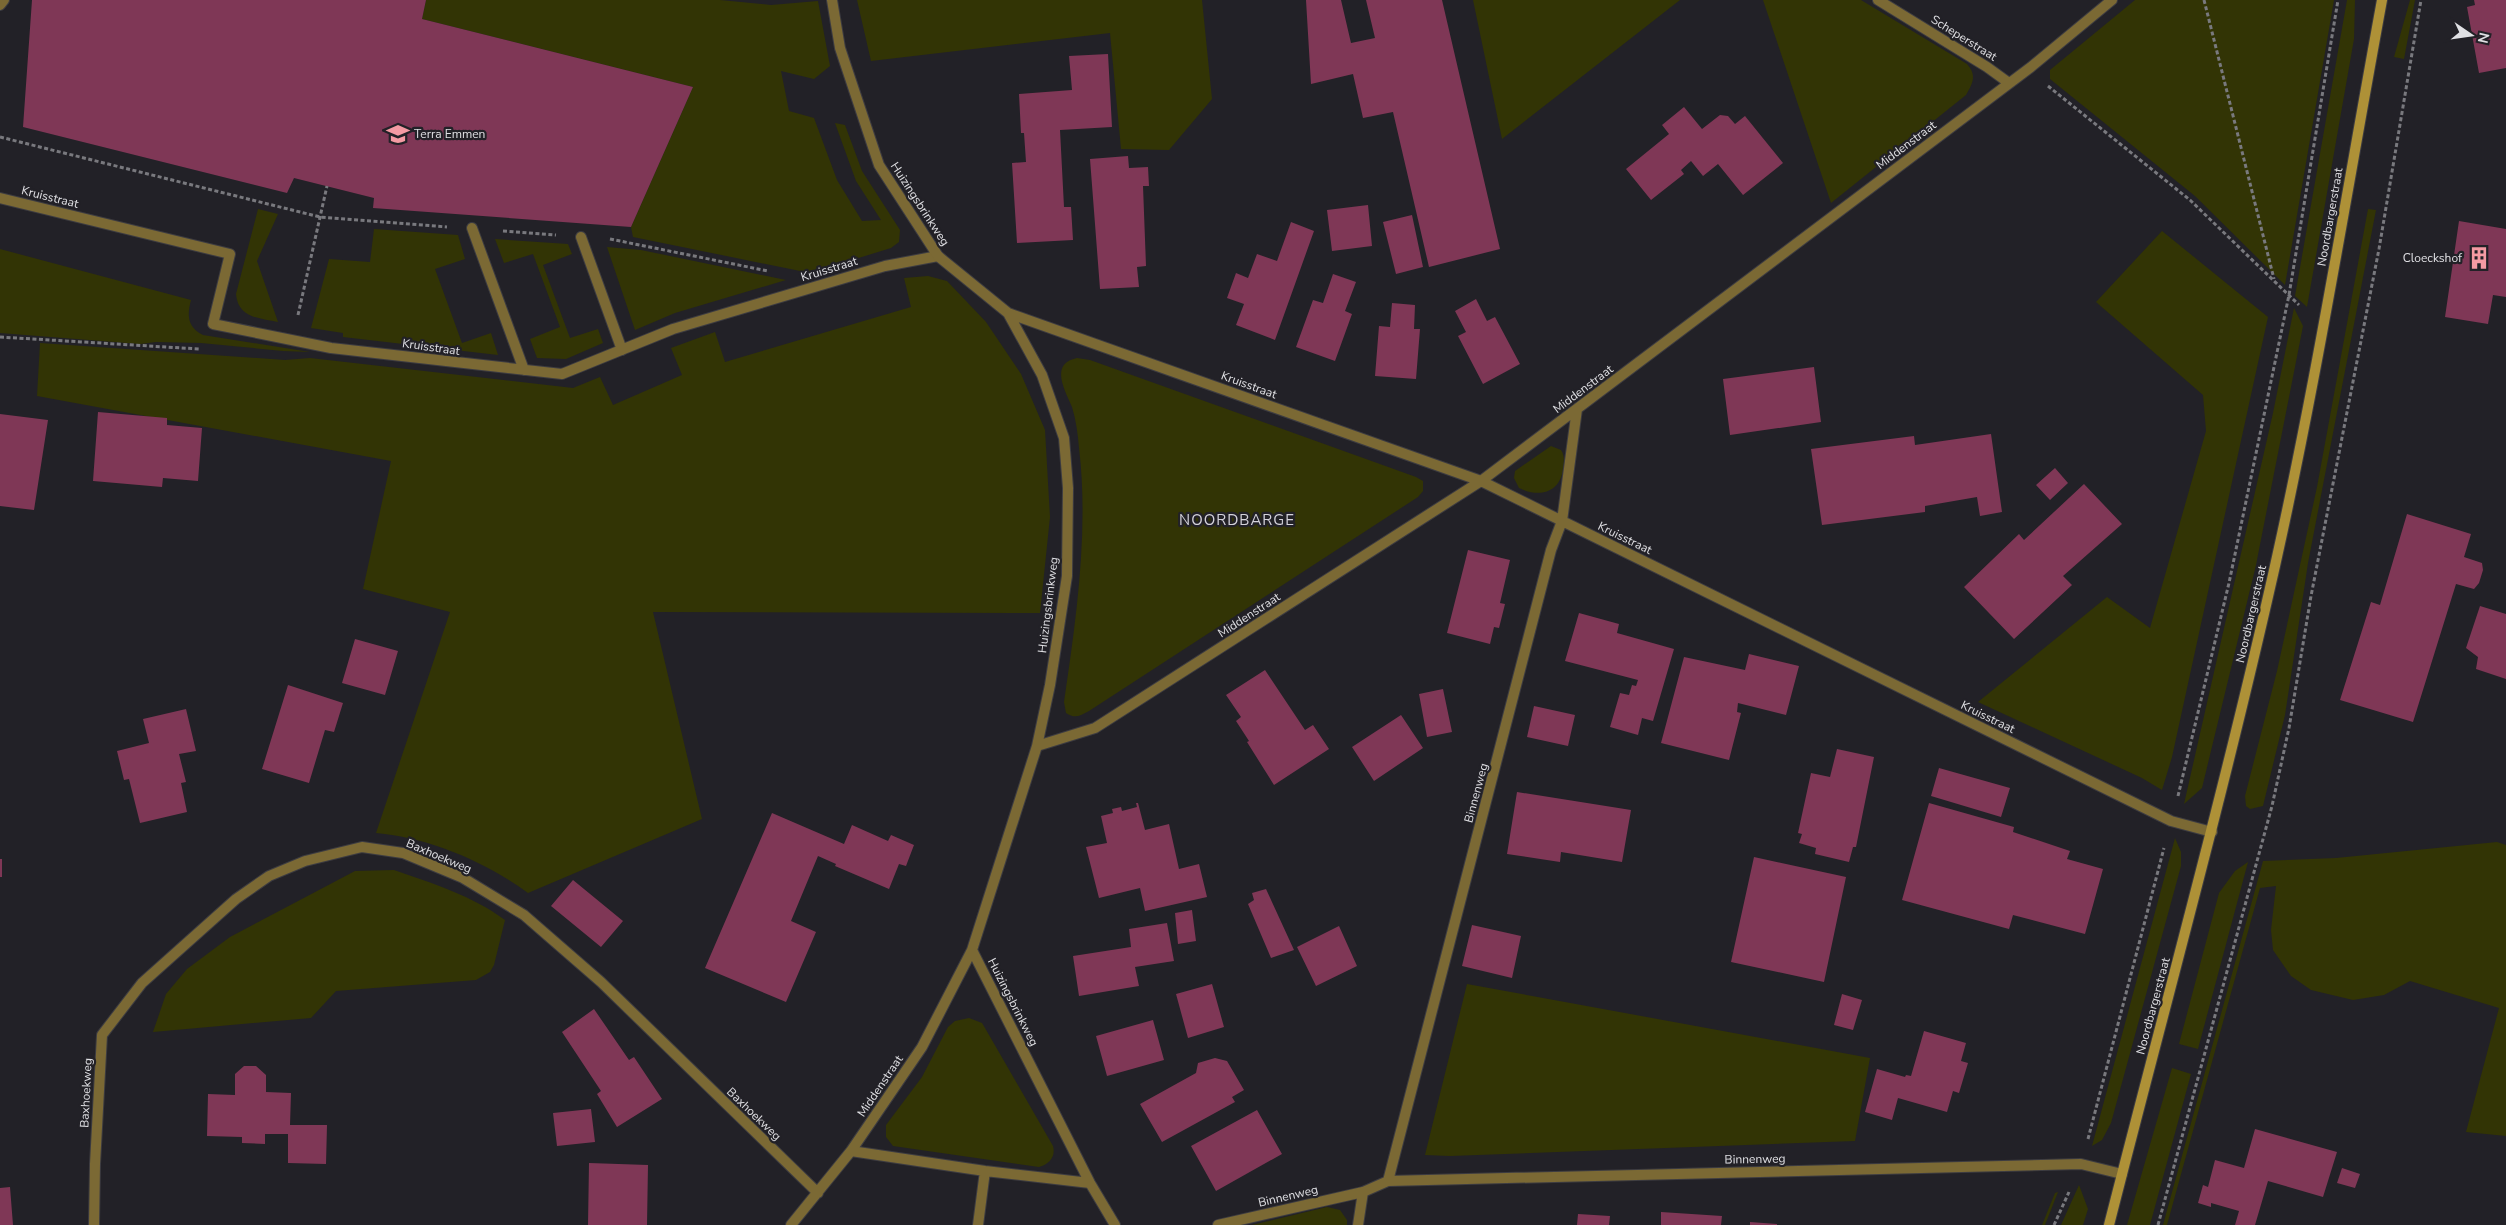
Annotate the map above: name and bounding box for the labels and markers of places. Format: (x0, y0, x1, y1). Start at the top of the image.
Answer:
school or university icon: Terra Emmen (385, 121, 411, 147)
place label: Terra Emmen (414, 126, 485, 142)
building icon: Cloeckshof (2466, 245, 2492, 271)
place label: Cloeckshof (2403, 250, 2463, 266)

